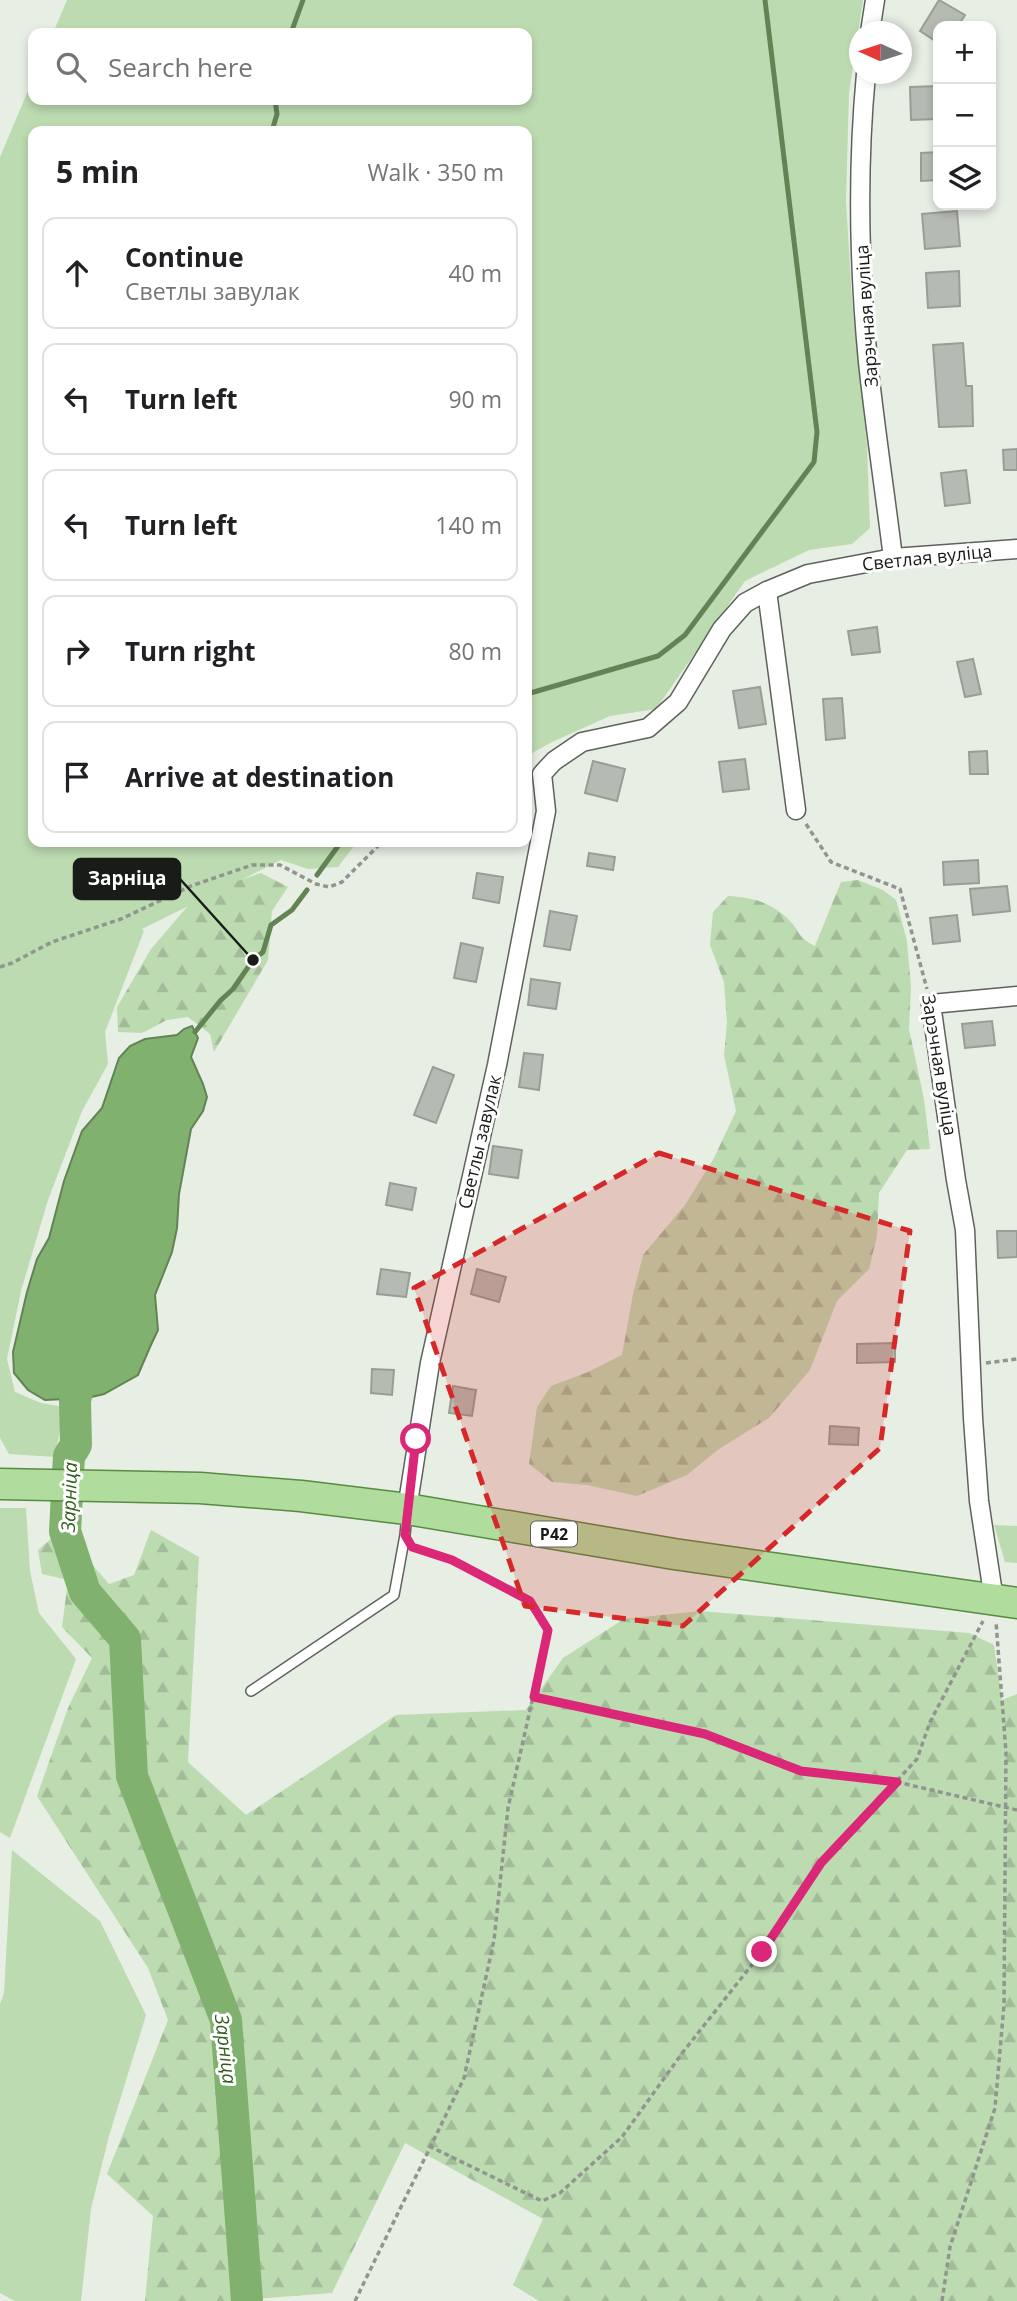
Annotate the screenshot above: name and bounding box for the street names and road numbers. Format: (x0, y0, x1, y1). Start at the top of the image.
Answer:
street label: Зарэчная вуліца (849, 244, 883, 388)
street label: Светлая вуліца (861, 538, 993, 576)
street label: Зарэчная вуліца (917, 992, 963, 1137)
street label: Светлы завулак (452, 1072, 506, 1211)
road number: Р42 (531, 1522, 577, 1546)

